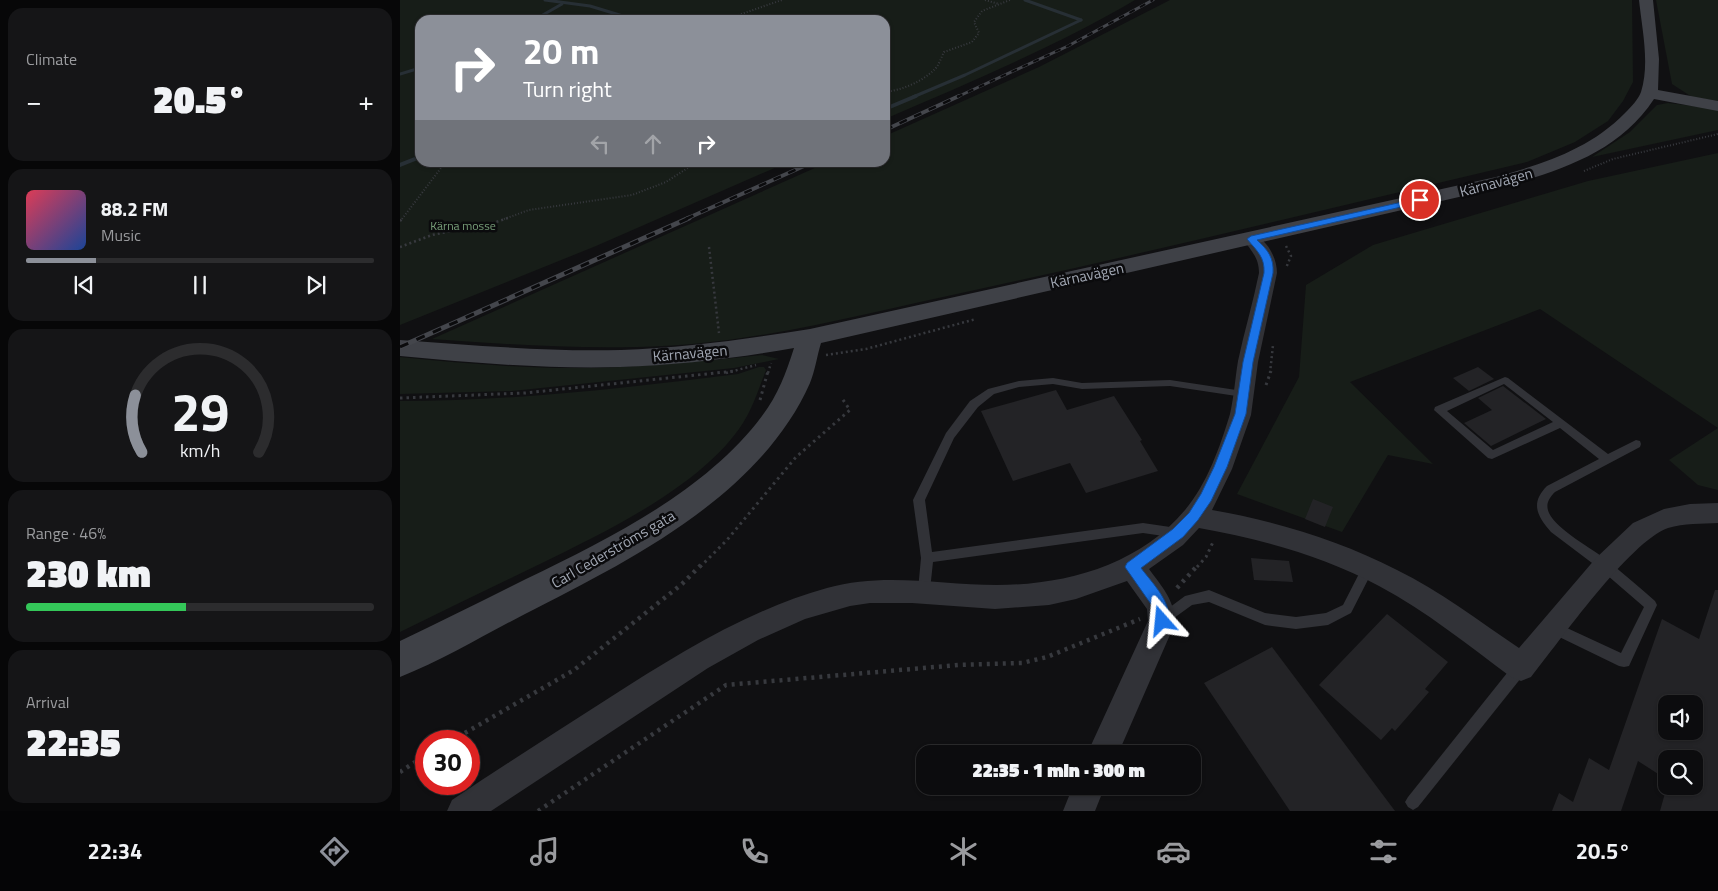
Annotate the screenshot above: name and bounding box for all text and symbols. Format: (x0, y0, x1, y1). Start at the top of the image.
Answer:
text: 20 m (523, 24, 599, 78)
icon: right (440, 35, 505, 100)
text: Climate (26, 47, 77, 71)
text: 20.5° (153, 70, 247, 128)
text: Turn right (523, 72, 612, 106)
text: − (26, 79, 42, 122)
text: + (358, 79, 374, 122)
icon: left (586, 130, 614, 158)
icon: ahead (639, 130, 667, 158)
icon: right (692, 130, 720, 158)
street label: Kärnavägen (1457, 161, 1535, 203)
pin (1399, 179, 1441, 221)
icon: arrive (1406, 186, 1434, 214)
text: 88.2 FM (101, 194, 168, 223)
park label: Kärna mosse (430, 216, 496, 235)
text: Music (101, 223, 141, 247)
street label: Kärnavägen (1048, 256, 1126, 294)
icon: previous (70, 271, 98, 299)
icon: pause (186, 271, 214, 299)
icon: next (302, 271, 330, 299)
street label: Kärnavägen (652, 338, 728, 368)
text: 29 (171, 372, 229, 451)
text: km/h (180, 437, 220, 464)
street label: Carl Cederströms gata (547, 504, 680, 594)
text: Range · 46% (26, 521, 106, 545)
text: 230 km (26, 544, 151, 602)
position arrow (1135, 594, 1187, 646)
text: Arrival (26, 690, 69, 714)
map controls (1658, 695, 1703, 795)
button: sound (1658, 695, 1703, 740)
text: 22:35 (26, 713, 121, 771)
speed limit sign: 30 (415, 730, 480, 795)
button: search (1658, 750, 1703, 795)
text: 22:35 · 1 min · 300 m (972, 755, 1145, 784)
text: 22:34 (87, 834, 142, 868)
icon: directions (317, 834, 352, 869)
icon: music (527, 834, 562, 869)
icon: phone (737, 834, 772, 869)
icon: climate (946, 834, 981, 869)
icon: car (1156, 834, 1191, 869)
icon: filters (1366, 834, 1401, 869)
text: 20.5° (1576, 834, 1631, 868)

